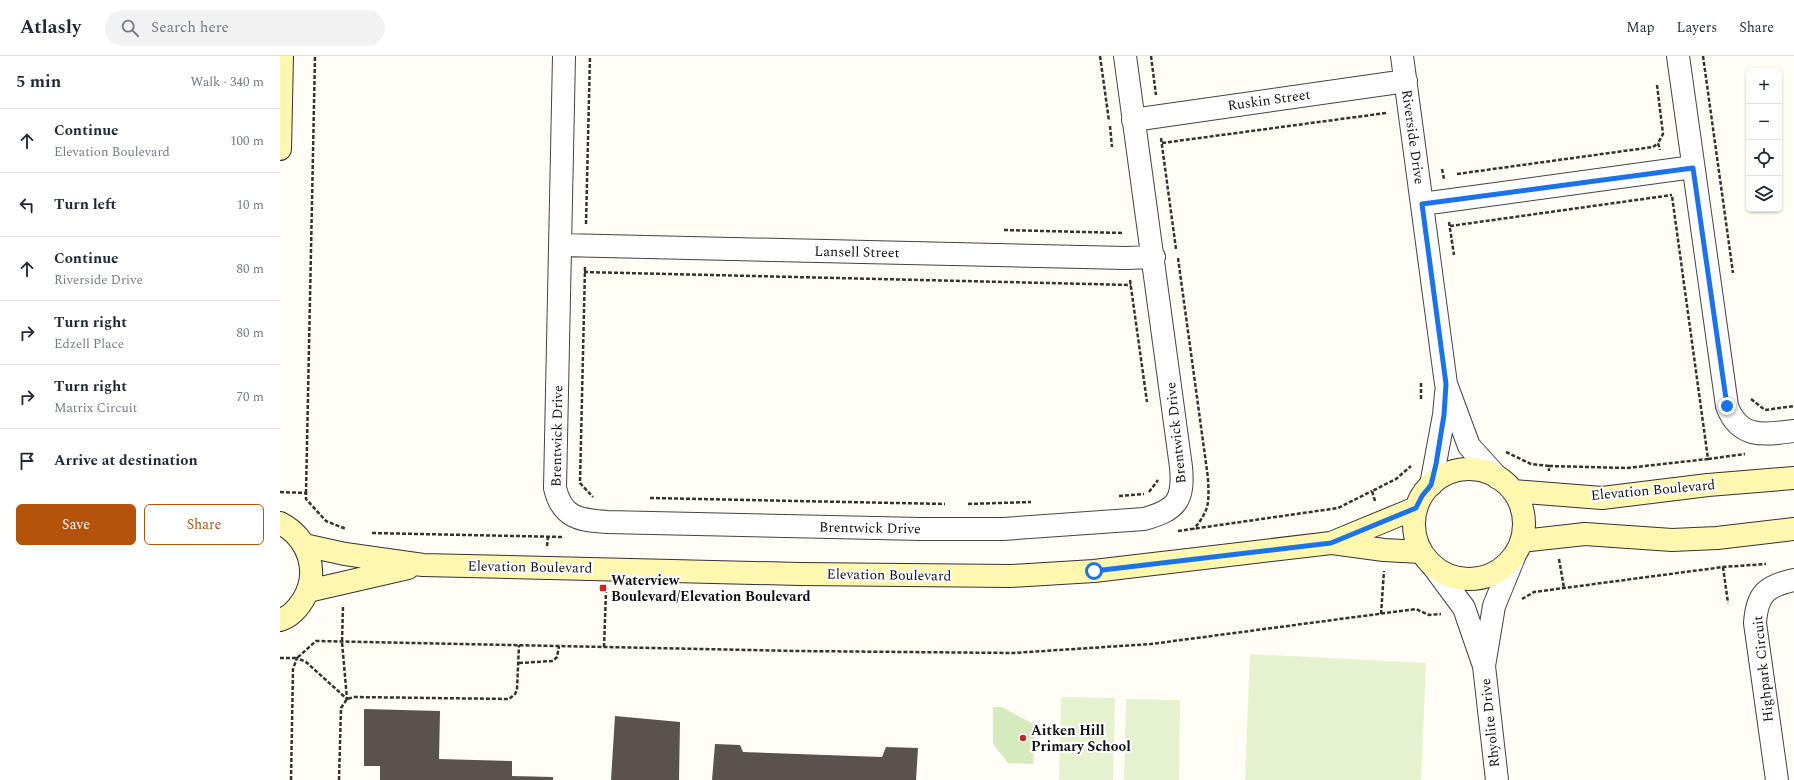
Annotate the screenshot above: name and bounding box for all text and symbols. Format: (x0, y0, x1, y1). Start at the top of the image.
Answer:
search box (105, 10, 385, 46)
text: Atlasly (20, 13, 81, 42)
text: Search here (151, 16, 229, 39)
icon: search (119, 17, 141, 39)
text: Map (1626, 17, 1655, 38)
text: Layers (1677, 17, 1717, 38)
text: Share (1739, 17, 1774, 38)
map controls (1746, 68, 1782, 212)
button: + (1746, 68, 1782, 104)
text: 5 min (16, 69, 61, 95)
text: Walk · 340 m (190, 72, 264, 92)
street label: Ruskin Street (1226, 84, 1312, 116)
street label: Riverside Drive (1396, 88, 1430, 186)
button: − (1746, 104, 1782, 140)
text: Continue (54, 119, 119, 142)
icon: ahead (16, 130, 38, 152)
text: 100 m (230, 131, 264, 151)
button: locate (1746, 140, 1782, 176)
text: Elevation Boulevard (54, 142, 170, 162)
button: layers (1746, 176, 1782, 212)
text: Turn left (54, 193, 116, 216)
icon: left (16, 194, 38, 216)
text: 10 m (237, 195, 264, 215)
street label: Lansell Street (814, 241, 900, 263)
text: Continue (54, 247, 119, 270)
icon: ahead (16, 258, 38, 280)
text: 80 m (237, 259, 264, 279)
text: Riverside Drive (54, 270, 143, 290)
text: Turn right (54, 311, 127, 334)
icon: right (16, 322, 38, 344)
text: 80 m (237, 323, 264, 343)
text: Edzell Place (54, 334, 124, 354)
text: Turn right (54, 375, 127, 398)
street label: Brentwick Drive (1160, 381, 1192, 485)
street label: Brentwick Drive (546, 385, 568, 487)
icon: right (16, 386, 38, 408)
text: 70 m (237, 387, 264, 407)
route end (1718, 397, 1736, 415)
text: Matrix Circuit (54, 398, 137, 418)
text: Arrive at destination (54, 449, 198, 472)
icon: arrive (16, 450, 38, 472)
street label: Elevation Boulevard (1590, 474, 1716, 506)
button: Save (16, 504, 136, 545)
button: Share (144, 504, 264, 545)
street label: Brentwick Drive (819, 517, 921, 539)
street label: Elevation Boulevard (467, 555, 593, 579)
route start (1085, 562, 1103, 580)
street label: Elevation Boulevard (826, 563, 952, 587)
place label: Waterview Boulevard/Elevation Boulevard (611, 570, 811, 607)
marker: Waterview Boulevard/Elevation Boulevard (598, 583, 608, 593)
street label: Highpark Circuit (1747, 615, 1779, 723)
street label: Rhyolite Drive (1475, 677, 1505, 769)
place label: Aitken Hill Primary School (1031, 720, 1131, 757)
marker: Aitken Hill Primary School (1018, 733, 1028, 743)

